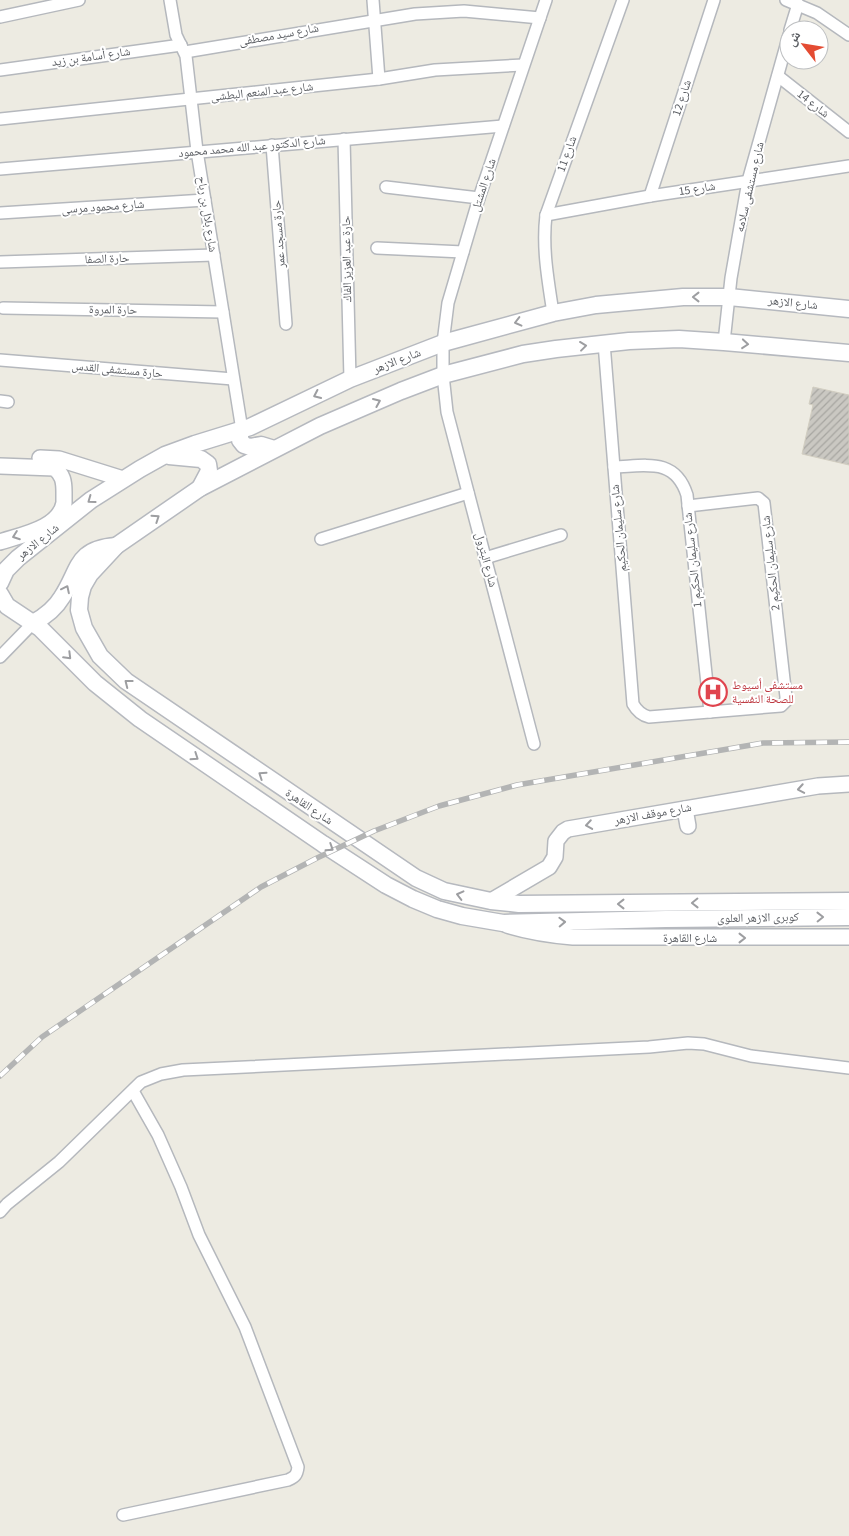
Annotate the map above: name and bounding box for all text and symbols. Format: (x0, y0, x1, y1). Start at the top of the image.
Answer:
street label: شارع سيد مصطفى (238, 20, 320, 50)
north arrow (779, 20, 829, 70)
text: ش (781, 27, 806, 50)
street label: شارع أسامة بن زيد (50, 43, 132, 71)
street label: شارع عبد المنعم البطشى (210, 78, 314, 106)
street label: شارع 12 (668, 78, 696, 118)
street label: شارع 14 (793, 86, 833, 122)
street label: شارع الدكتور عبد الله محمد محمود (178, 132, 326, 162)
street label: شارع 11 (553, 134, 581, 174)
street label: شارع مستشفى سلامه (731, 140, 769, 234)
street label: شارع المشتل (467, 156, 501, 214)
street label: شارع بلال بن رباح (193, 175, 221, 253)
street label: شارع 15 (677, 178, 717, 200)
street label: شارع محمود مرسى (61, 196, 145, 218)
street label: حارة مسجد عمر (268, 199, 290, 269)
street label: حارة عبد العزيز الفاك (338, 215, 356, 302)
street label: حارة الصفا (84, 250, 130, 268)
one-way arrow (692, 292, 700, 302)
street label: شارع الازهر (766, 292, 819, 314)
street label: حارة المروة (89, 301, 138, 319)
one-way arrow (514, 316, 523, 327)
one-way arrow (741, 338, 749, 349)
one-way arrow (579, 341, 587, 352)
street label: شارع الازهر (370, 344, 423, 378)
street label: حارة مستشفى القدس (71, 358, 164, 382)
one-way arrow (313, 389, 322, 399)
one-way arrow (372, 397, 380, 407)
street label: شارع سليمان الحكيم (607, 484, 631, 572)
one-way arrow (87, 494, 97, 503)
street label: شارع سليمان الحكيم 1 (680, 511, 706, 608)
street label: شارع سليمان الحكيم 2 (758, 514, 784, 611)
one-way arrow (150, 515, 160, 524)
street label: شارع الازهر (12, 520, 63, 565)
one-way arrow (13, 530, 21, 540)
street label: شارع البترول (471, 531, 501, 589)
one-way arrow (60, 585, 70, 594)
one-way arrow (62, 651, 71, 660)
hospital icon: مستشفى أسيوط للصحة النفسية (698, 677, 728, 707)
place label: مستشفى أسيوط للصحة النفسية (732, 677, 803, 708)
one-way arrow (125, 680, 134, 688)
one-way arrow (189, 751, 199, 760)
one-way arrow (258, 772, 268, 781)
one-way arrow (796, 784, 805, 794)
street label: شارع القاهرة (282, 785, 336, 829)
street label: شارع موقف الازهر (612, 799, 693, 829)
one-way arrow (584, 820, 593, 830)
one-way arrow (324, 842, 333, 852)
one-way arrow (455, 890, 464, 901)
one-way arrow (617, 898, 625, 909)
one-way arrow (691, 898, 699, 908)
street label: كوبرى الازهر العلوى (717, 909, 799, 927)
one-way arrow (816, 912, 824, 922)
one-way arrow (558, 916, 566, 927)
street label: شارع القاهرة (663, 930, 717, 947)
one-way arrow (739, 933, 747, 943)

